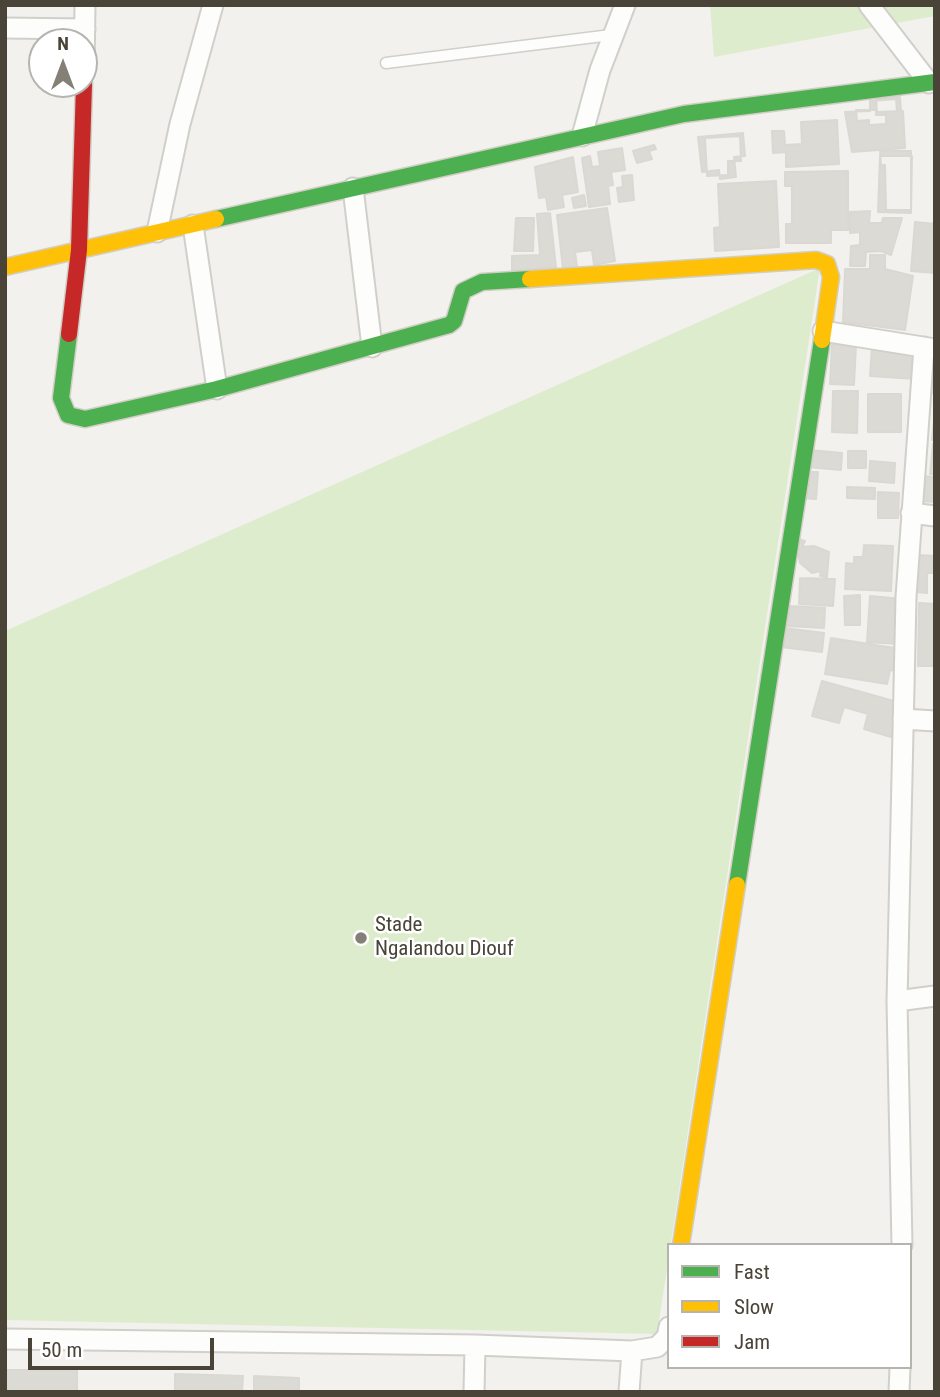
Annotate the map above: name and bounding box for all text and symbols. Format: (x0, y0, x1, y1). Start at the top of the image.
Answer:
north arrow (28, 28, 98, 98)
text: N (57, 32, 69, 55)
place label: Stade Ngalandou Diouf (375, 913, 514, 963)
marker: Stade Ngalandou Diouf (353, 930, 369, 946)
legend (667, 1243, 912, 1369)
text: Fast (734, 1260, 770, 1284)
text: Slow (734, 1295, 774, 1319)
scale bar (32, 1324, 217, 1368)
text: Jam (734, 1330, 770, 1354)
text: 50 m (41, 1338, 82, 1362)

